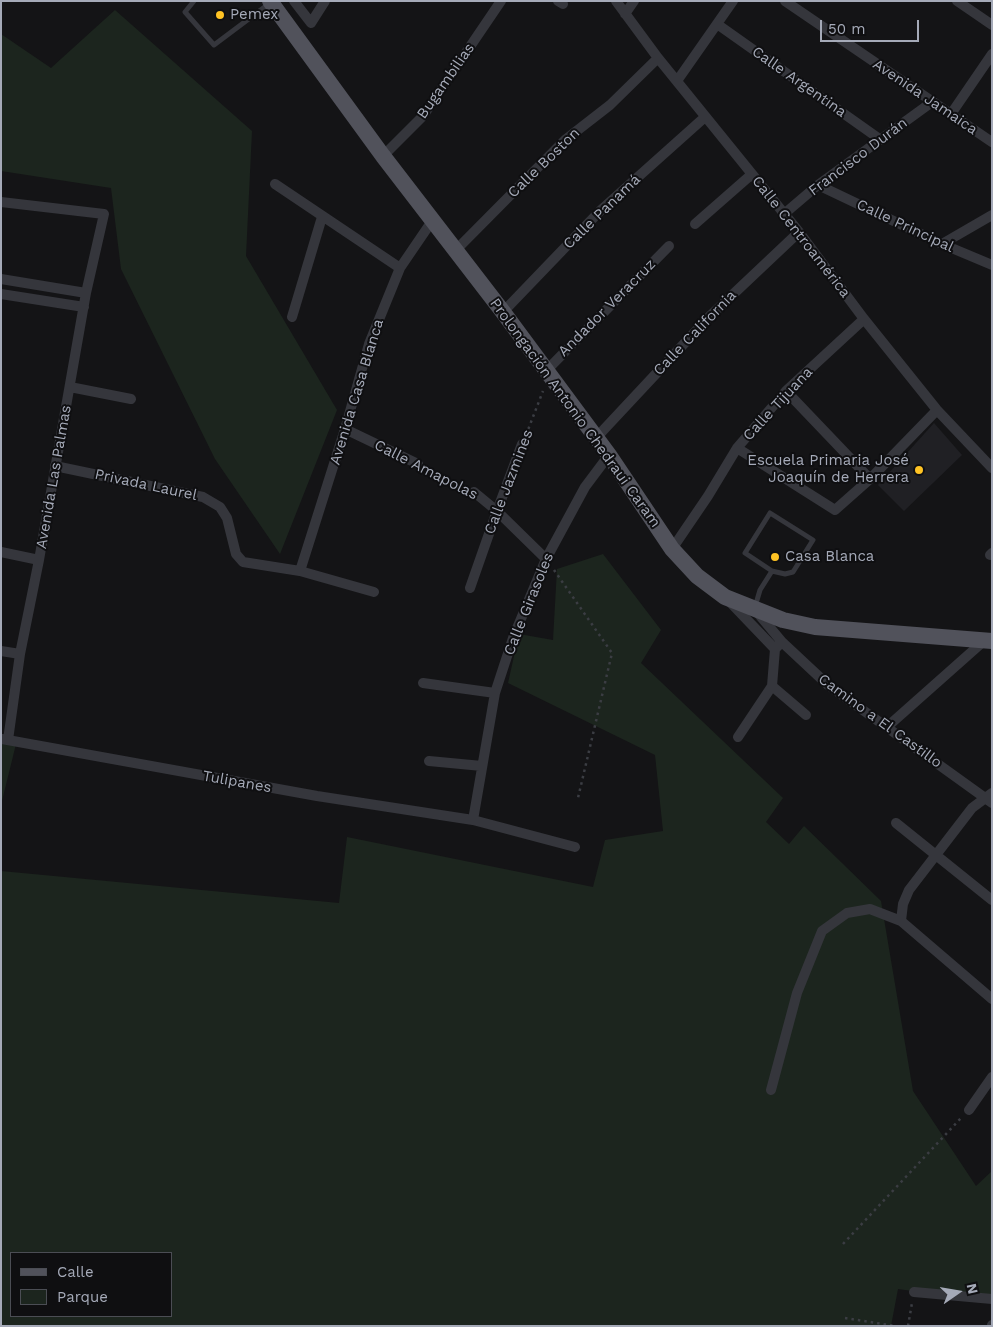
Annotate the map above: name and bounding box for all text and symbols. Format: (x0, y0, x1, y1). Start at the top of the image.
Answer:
place label: Pemex (230, 6, 278, 24)
marker: Pemex (214, 9, 226, 21)
scale bar (823, 10, 922, 42)
text: 50 m (828, 20, 865, 38)
street label: Bugambilias (413, 40, 479, 122)
street label: Calle Argentina (748, 43, 850, 121)
street label: Avenida Jamaica (869, 55, 981, 139)
street label: Francisco Durán (805, 114, 911, 200)
street label: Calle Boston (504, 124, 584, 202)
street label: Calle Panamá (560, 171, 644, 253)
street label: Calle Centroamérica (748, 173, 854, 301)
street label: Calle Principal (854, 196, 956, 256)
street label: Andador Veracruz (554, 255, 660, 361)
street label: Calle California (650, 287, 740, 379)
street label: Prolongación Antonio Chedraui Caram (486, 295, 664, 531)
street label: Avenida Casa Blanca (326, 317, 388, 467)
street label: Calle Tijuana (739, 363, 817, 445)
street label: Avenida Las Palmas (32, 404, 76, 550)
street label: Calle Jazmines (481, 427, 537, 537)
street label: Calle Amapolas (371, 436, 481, 504)
place label: Escuela Primaria José Joaquín de Herrera (747, 452, 909, 487)
marker: Escuela Primaria José Joaquín de Herrera (913, 464, 925, 476)
street label: Privada Laurel (93, 465, 199, 505)
place label: Casa Blanca (785, 548, 874, 566)
street label: Calle Girasoles (500, 550, 558, 658)
marker: Casa Blanca (769, 551, 781, 563)
street label: Camino a El Castillo (815, 670, 945, 772)
street label: Tulipanes (201, 767, 273, 797)
legend (10, 1252, 172, 1317)
text: Calle (57, 1263, 94, 1281)
north arrow (933, 1267, 983, 1317)
text: N (964, 1282, 982, 1295)
text: Parque (57, 1288, 108, 1306)

